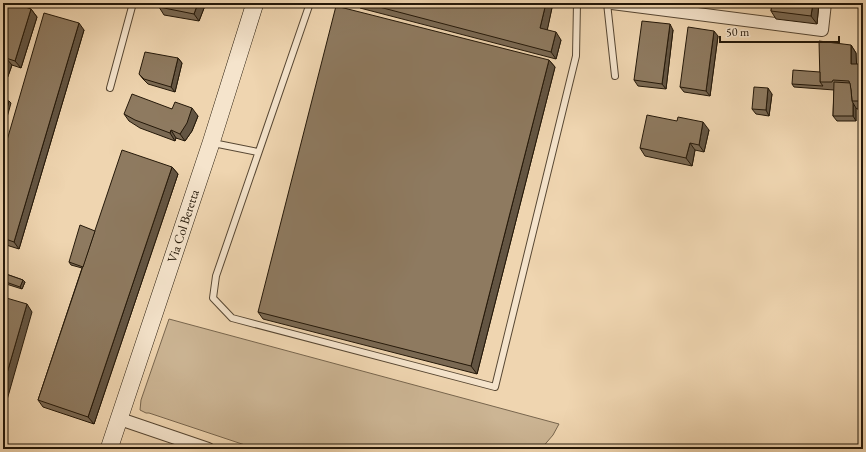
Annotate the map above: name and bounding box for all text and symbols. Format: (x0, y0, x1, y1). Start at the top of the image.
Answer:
scale bar (720, 18, 839, 44)
text: 50 m (726, 24, 750, 40)
street label: Via Col Beretta (163, 186, 203, 265)

